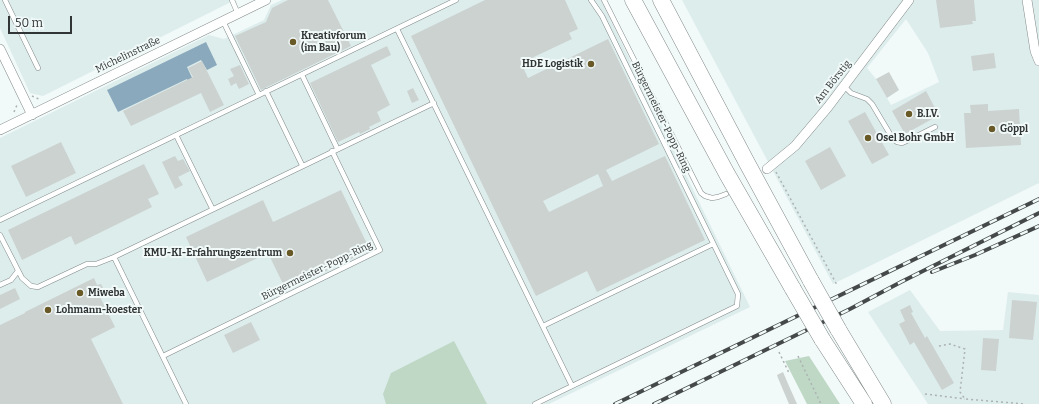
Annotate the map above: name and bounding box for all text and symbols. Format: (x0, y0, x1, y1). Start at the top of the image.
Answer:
scale bar (10, 8, 74, 34)
text: 50 m (15, 16, 43, 30)
place label: Kreativforum (im Bau) (301, 30, 366, 54)
street label: Michelinstraße (94, 34, 162, 76)
marker: Kreativforum (im Bau) (288, 37, 298, 47)
place label: HDE Logistik (522, 58, 583, 70)
street label: Am Börstig (812, 58, 854, 106)
marker: HDE Logistik (586, 59, 596, 69)
street label: Bürgermeister-Popp-Ring (629, 60, 693, 174)
place label: B.I.V. (917, 108, 939, 120)
marker: B.I.V. (904, 109, 914, 119)
place label: Göppl (1000, 123, 1028, 135)
marker: Göppl (987, 124, 997, 134)
place label: Osel Bohr GmbH (876, 132, 954, 144)
marker: Osel Bohr GmbH (863, 133, 873, 143)
street label: Bürgermeister-Popp-Ring (260, 239, 374, 303)
place label: KMU-KI-Erfahrungszentrum (144, 247, 282, 259)
marker: KMU-KI-Erfahrungszentrum (285, 248, 295, 258)
place label: Miweba (88, 287, 125, 299)
marker: Miweba (75, 288, 85, 298)
place label: Lohmann-koester (56, 304, 142, 316)
marker: Lohmann-koester (43, 305, 53, 315)

